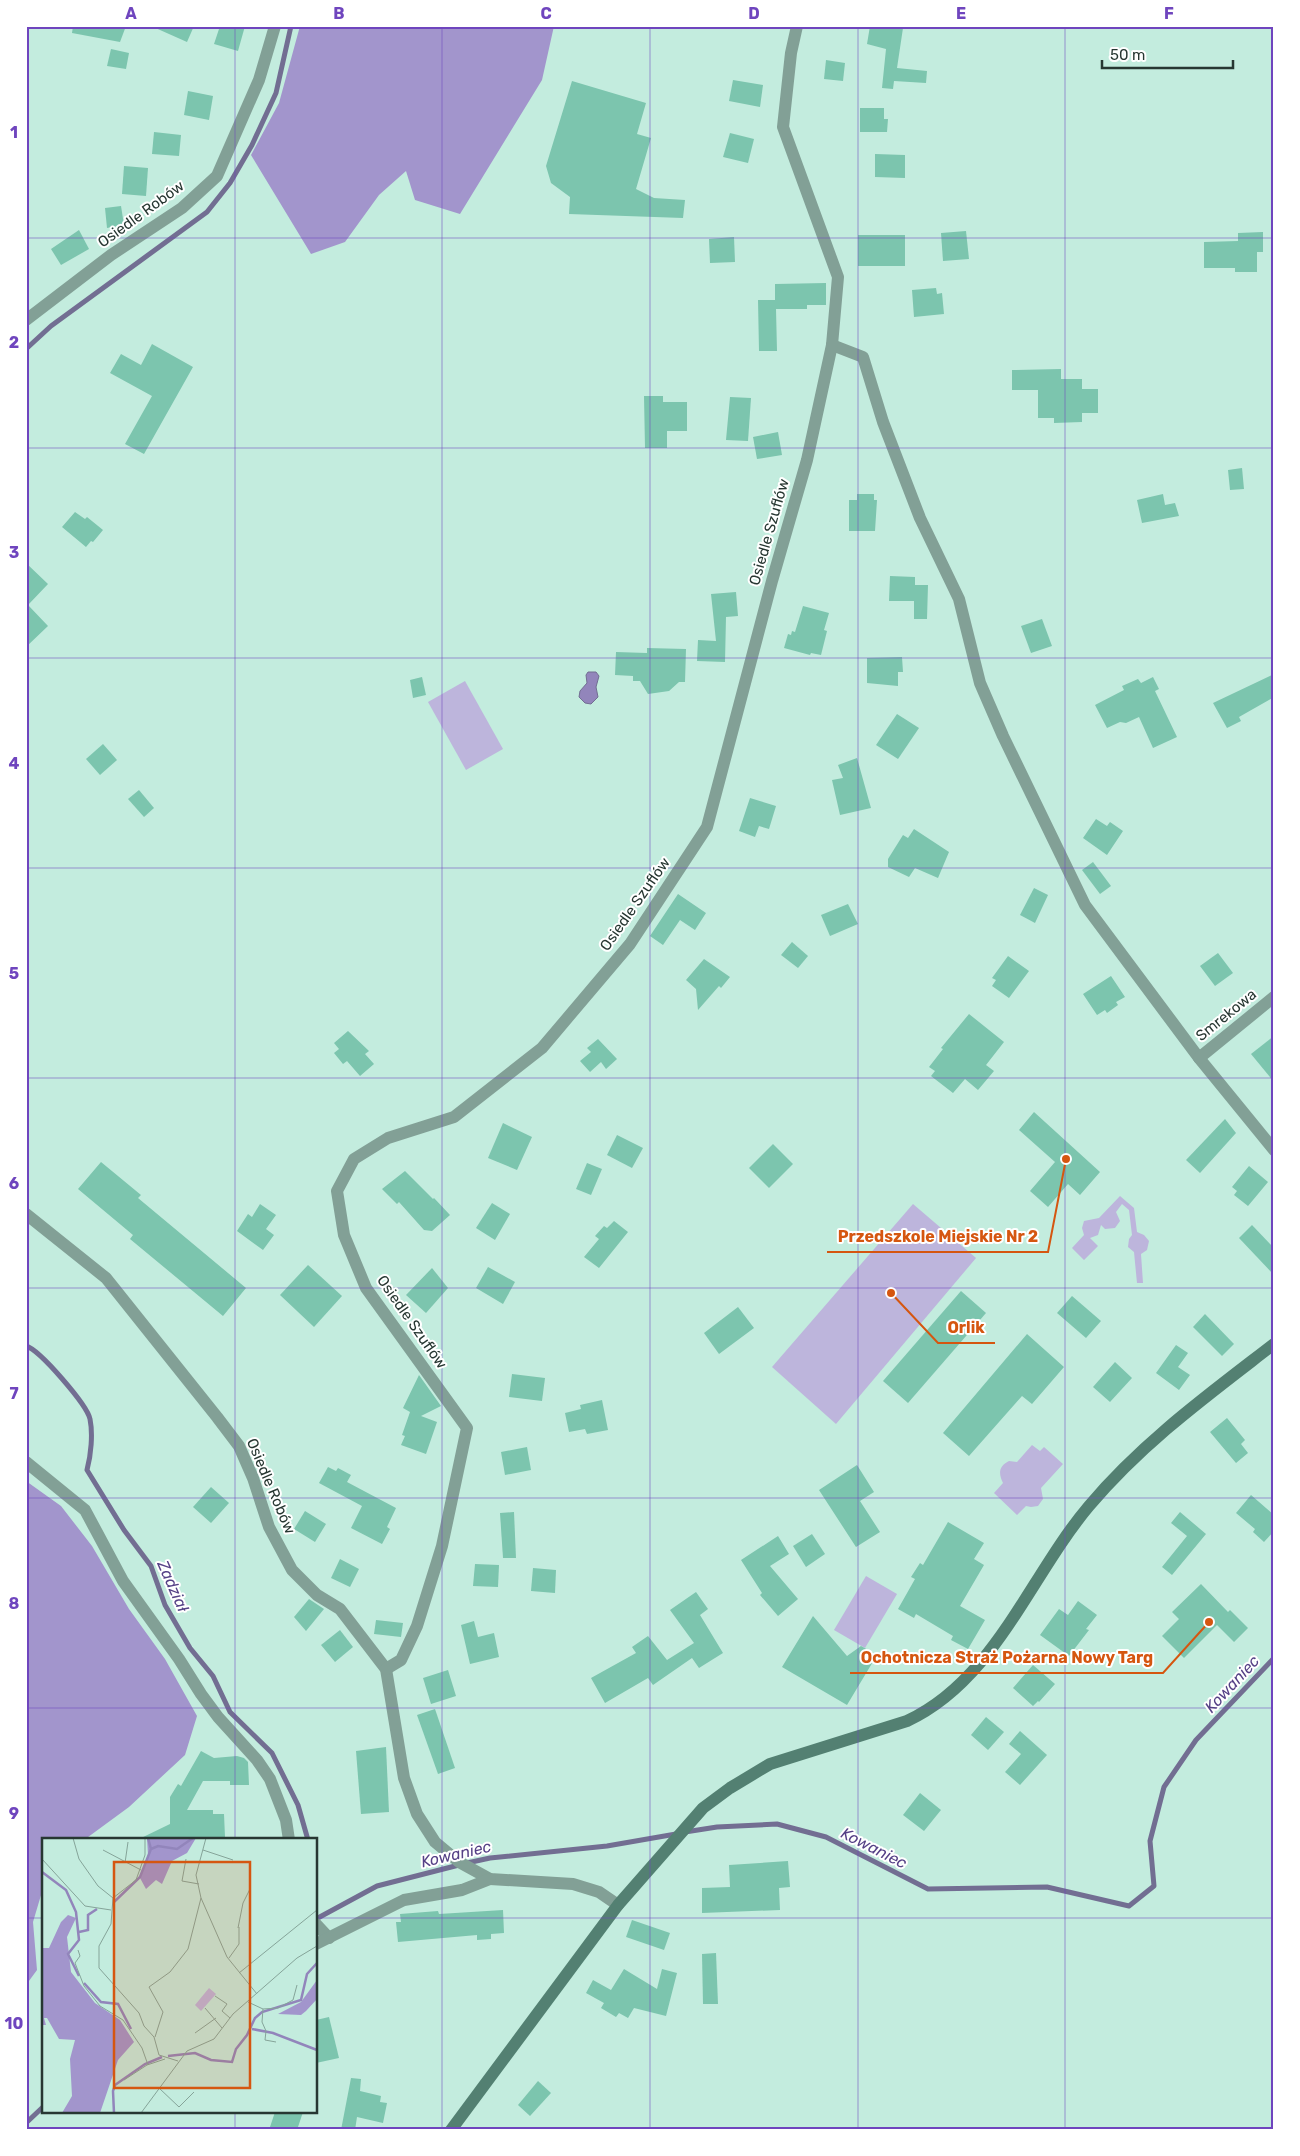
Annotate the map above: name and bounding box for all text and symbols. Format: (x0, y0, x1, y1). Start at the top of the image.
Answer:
text: A (125, 4, 137, 23)
text: B (333, 4, 345, 23)
text: C (540, 4, 552, 23)
text: D (748, 4, 760, 23)
text: E (956, 4, 966, 23)
text: F (1164, 4, 1174, 23)
scale bar (1102, 38, 1234, 70)
text: 50 m (1110, 46, 1145, 64)
text: 1 (10, 123, 18, 142)
street label: Osiedle Robów (94, 177, 188, 251)
text: 2 (9, 333, 19, 352)
street label: Osiedle Szuflów (745, 477, 793, 587)
text: 3 (9, 543, 19, 562)
text: 4 (9, 754, 20, 773)
street label: Osiedle Szuflów (596, 854, 674, 954)
text: 5 (9, 964, 19, 983)
street label: Smrekowa (1192, 985, 1260, 1045)
text: 6 (9, 1174, 19, 1193)
callout: Przedszkole Miejskie Nr 2 (827, 1221, 1048, 1252)
text: Przedszkole Miejskie Nr 2 (838, 1227, 1038, 1246)
street label: Osiedle Szuflów (373, 1272, 451, 1372)
callout: Orlik (938, 1312, 995, 1343)
text: Orlik (947, 1318, 985, 1337)
text: 7 (9, 1384, 19, 1403)
street label: Osiedle Robów (243, 1435, 299, 1537)
water label: Zadział (153, 1556, 193, 1615)
text: 8 (9, 1594, 20, 1613)
callout: Ochotnicza Straż Pożarna Nowy Targ (850, 1642, 1163, 1673)
text: Ochotnicza Straż Pożarna Nowy Targ (861, 1648, 1153, 1667)
water label: Kowaniec (1201, 1651, 1263, 1717)
text: 9 (9, 1804, 19, 1823)
water label: Kowaniec (838, 1823, 910, 1873)
water label: Kowaniec (419, 1837, 493, 1871)
inset map (42, 1838, 318, 2114)
text: 10 (5, 2014, 24, 2033)

